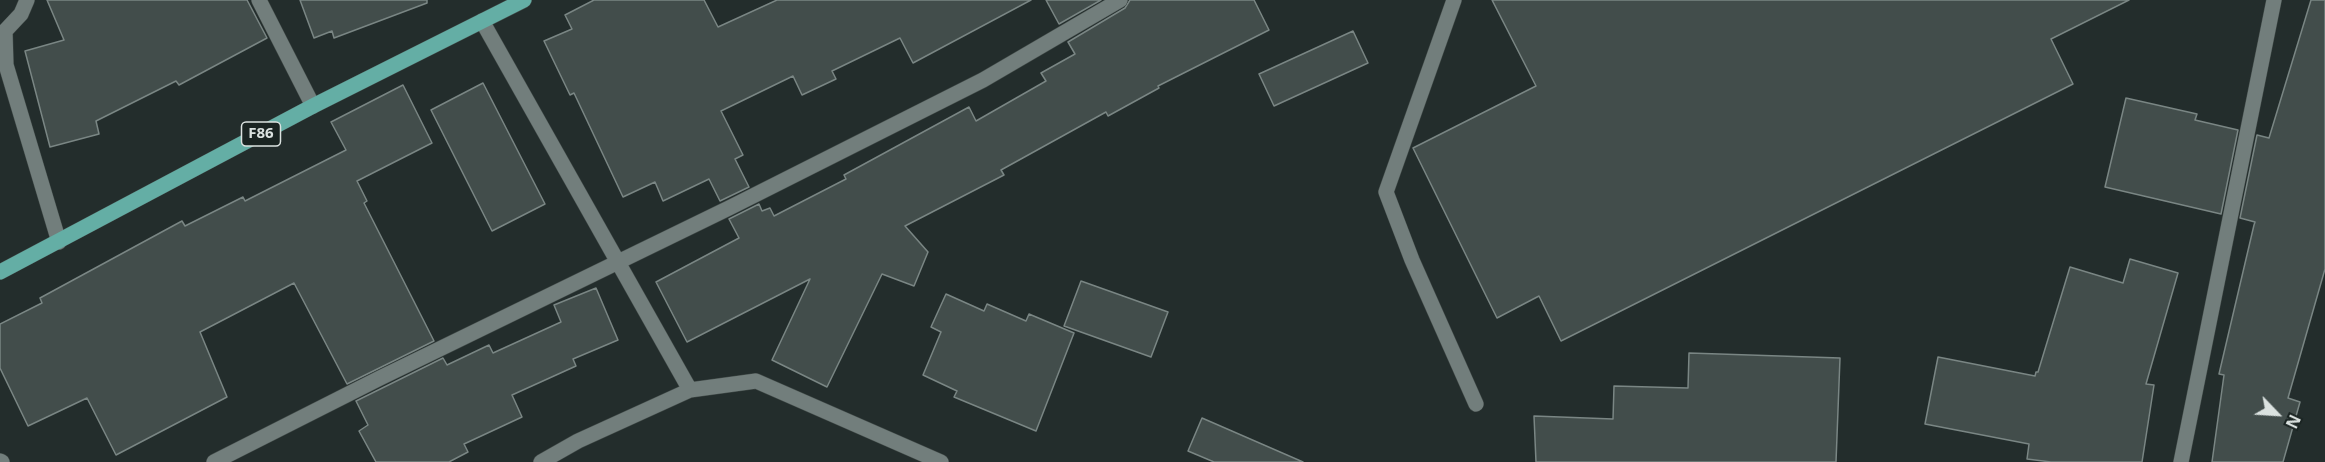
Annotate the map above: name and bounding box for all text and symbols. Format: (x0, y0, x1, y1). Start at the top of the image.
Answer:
road number: F86 (242, 122, 280, 146)
north arrow (2247, 384, 2307, 444)
text: N (2281, 411, 2306, 432)

